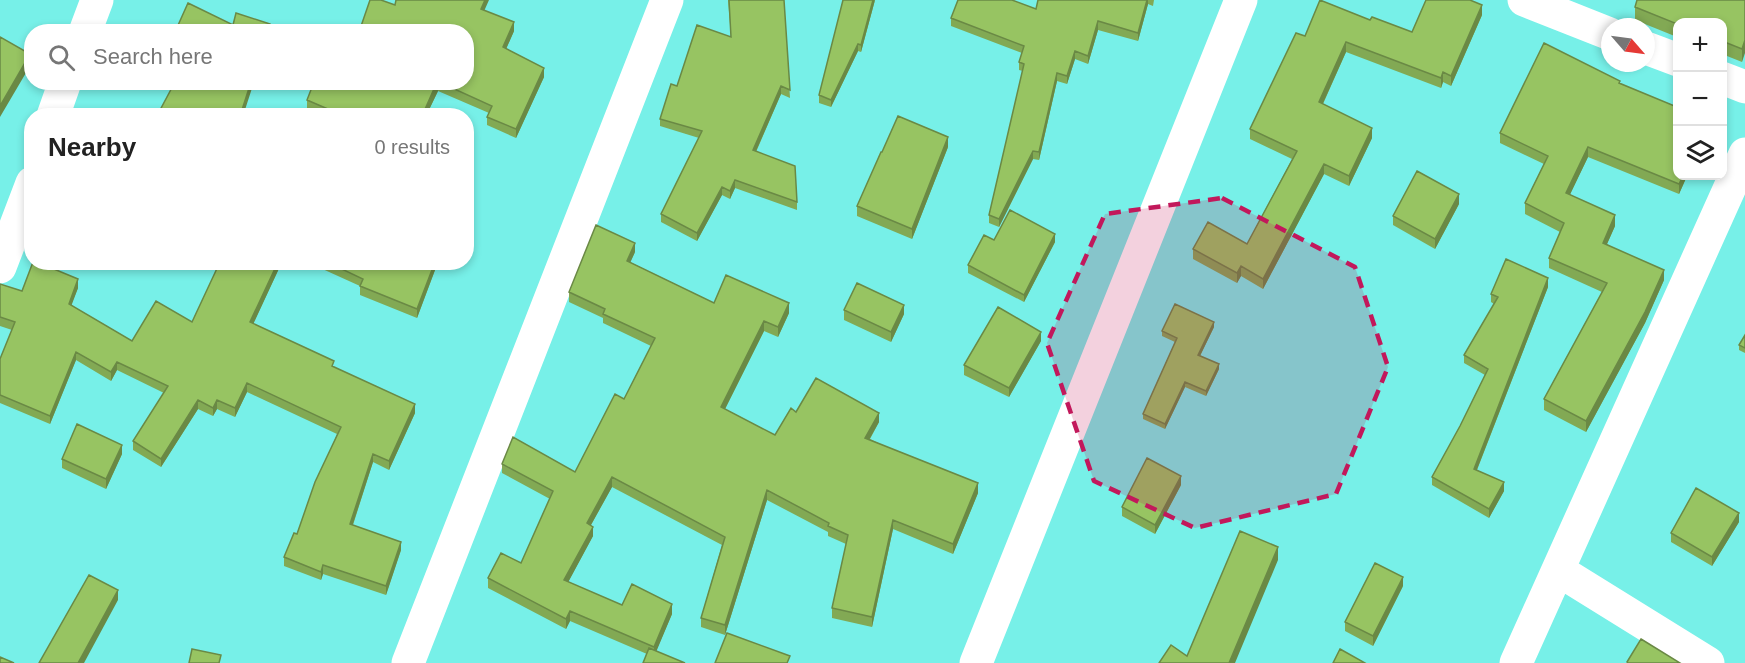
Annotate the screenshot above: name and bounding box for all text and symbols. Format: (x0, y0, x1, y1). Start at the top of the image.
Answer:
north arrow (1601, 18, 1655, 72)
map controls (1673, 18, 1727, 180)
button: + (1673, 18, 1727, 72)
search box (24, 24, 474, 90)
icon: search (45, 41, 78, 74)
text: Search here (93, 44, 213, 69)
button: − (1673, 72, 1727, 126)
button: layers (1673, 126, 1727, 180)
text: Nearby (48, 132, 136, 162)
text: 0 results (374, 136, 450, 158)

